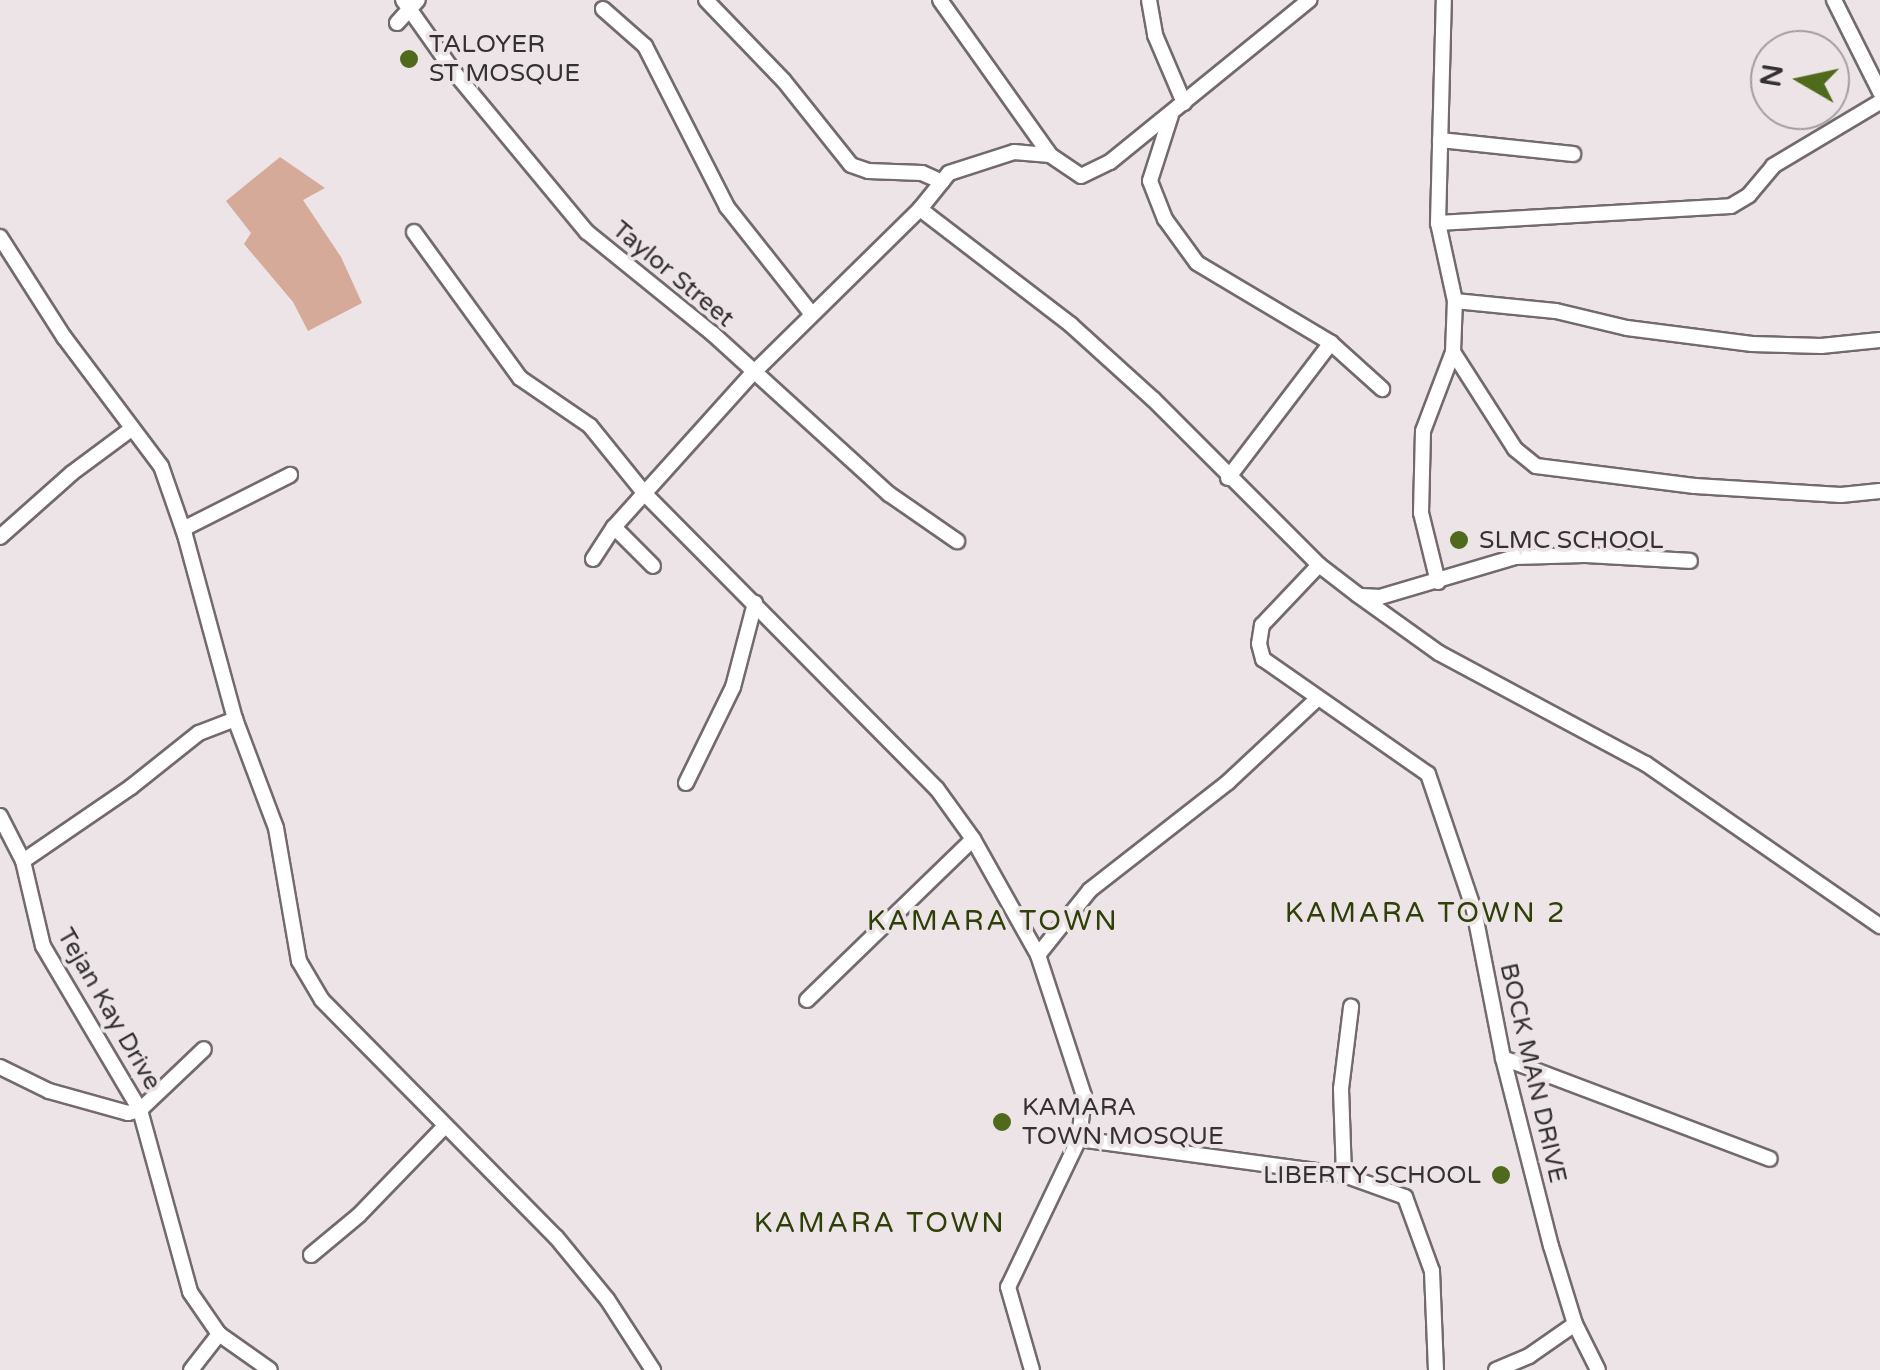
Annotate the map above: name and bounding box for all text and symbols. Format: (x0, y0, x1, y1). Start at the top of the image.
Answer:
place label: TALOYER ST MOSQUE (429, 30, 580, 89)
north arrow (1750, 30, 1850, 130)
marker: TALOYER ST MOSQUE (398, 48, 420, 70)
text: N (1754, 62, 1791, 89)
street label: Taylor Street (606, 214, 740, 334)
place label: SLMC SCHOOL (1479, 525, 1663, 555)
marker: SLMC SCHOOL (1448, 529, 1470, 551)
district label: KAMARA TOWN 2 (1285, 896, 1567, 930)
district label: KAMARA TOWN (867, 904, 1119, 938)
street label: Tejan Kay Drive (51, 923, 167, 1095)
street label: BOCK MAN DRIVE (1493, 960, 1573, 1186)
place label: KAMARA TOWN MOSQUE (1022, 1093, 1224, 1152)
marker: KAMARA TOWN MOSQUE (991, 1111, 1013, 1133)
place label: LIBERTY SCHOOL (1263, 1160, 1481, 1190)
marker: LIBERTY SCHOOL (1490, 1164, 1512, 1186)
district label: KAMARA TOWN (754, 1206, 1006, 1240)

